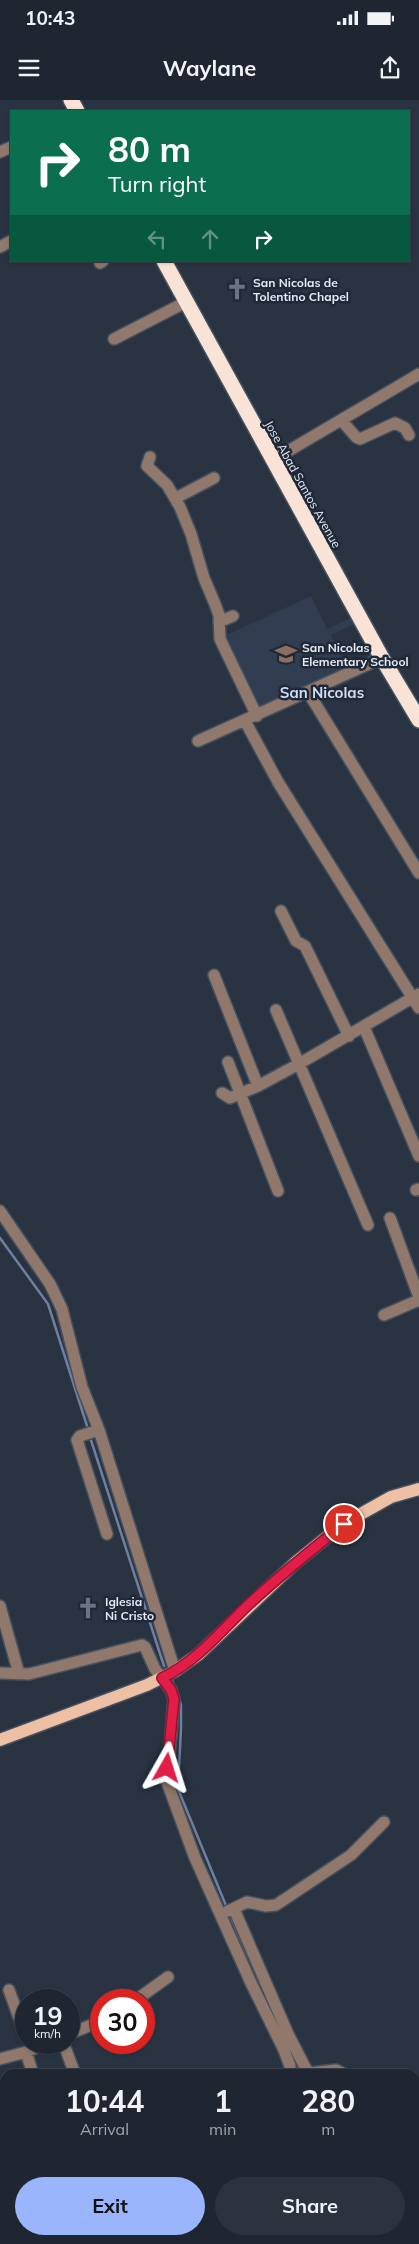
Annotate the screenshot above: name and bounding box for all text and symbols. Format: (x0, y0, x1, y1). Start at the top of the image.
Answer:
text: 10:43 (25, 6, 75, 30)
icon: menu (15, 54, 43, 82)
text: Waylane (163, 54, 256, 82)
icon: share (376, 54, 404, 82)
text: 80 m (108, 127, 191, 171)
icon: right (25, 130, 90, 195)
text: Turn right (108, 170, 206, 198)
icon: left (143, 225, 171, 253)
icon: ahead (196, 225, 224, 253)
icon: right (249, 225, 277, 253)
place label: San Nicolas de Tolentino Chapel (253, 275, 349, 304)
church icon: San Nicolas de Tolentino Chapel (224, 276, 250, 302)
street label: Jose Abad Santos Avenue (262, 418, 344, 550)
place label: San Nicolas Elementary School (302, 640, 409, 669)
school or university icon: San Nicolas Elementary School (273, 641, 299, 667)
district label: San Nicolas (280, 683, 364, 702)
pin (323, 1503, 365, 1545)
icon: arrive (330, 1510, 358, 1538)
place label: Iglesia Ni Cristo (105, 1594, 154, 1623)
church icon: Iglesia Ni Cristo (75, 1595, 101, 1621)
position arrow (140, 1741, 192, 1793)
speed limit sign: 30 (90, 1989, 155, 2054)
text: 19 (32, 2000, 63, 2031)
text: km/h (34, 2026, 61, 2041)
text: 10:44 (65, 2082, 144, 2120)
text: 1 (214, 2082, 232, 2120)
text: 280 (301, 2082, 355, 2120)
text: Arrival (80, 2119, 129, 2139)
text: min (209, 2119, 236, 2139)
text: m (321, 2119, 335, 2139)
button: Exit (15, 2177, 205, 2235)
button: Share (215, 2177, 405, 2235)

